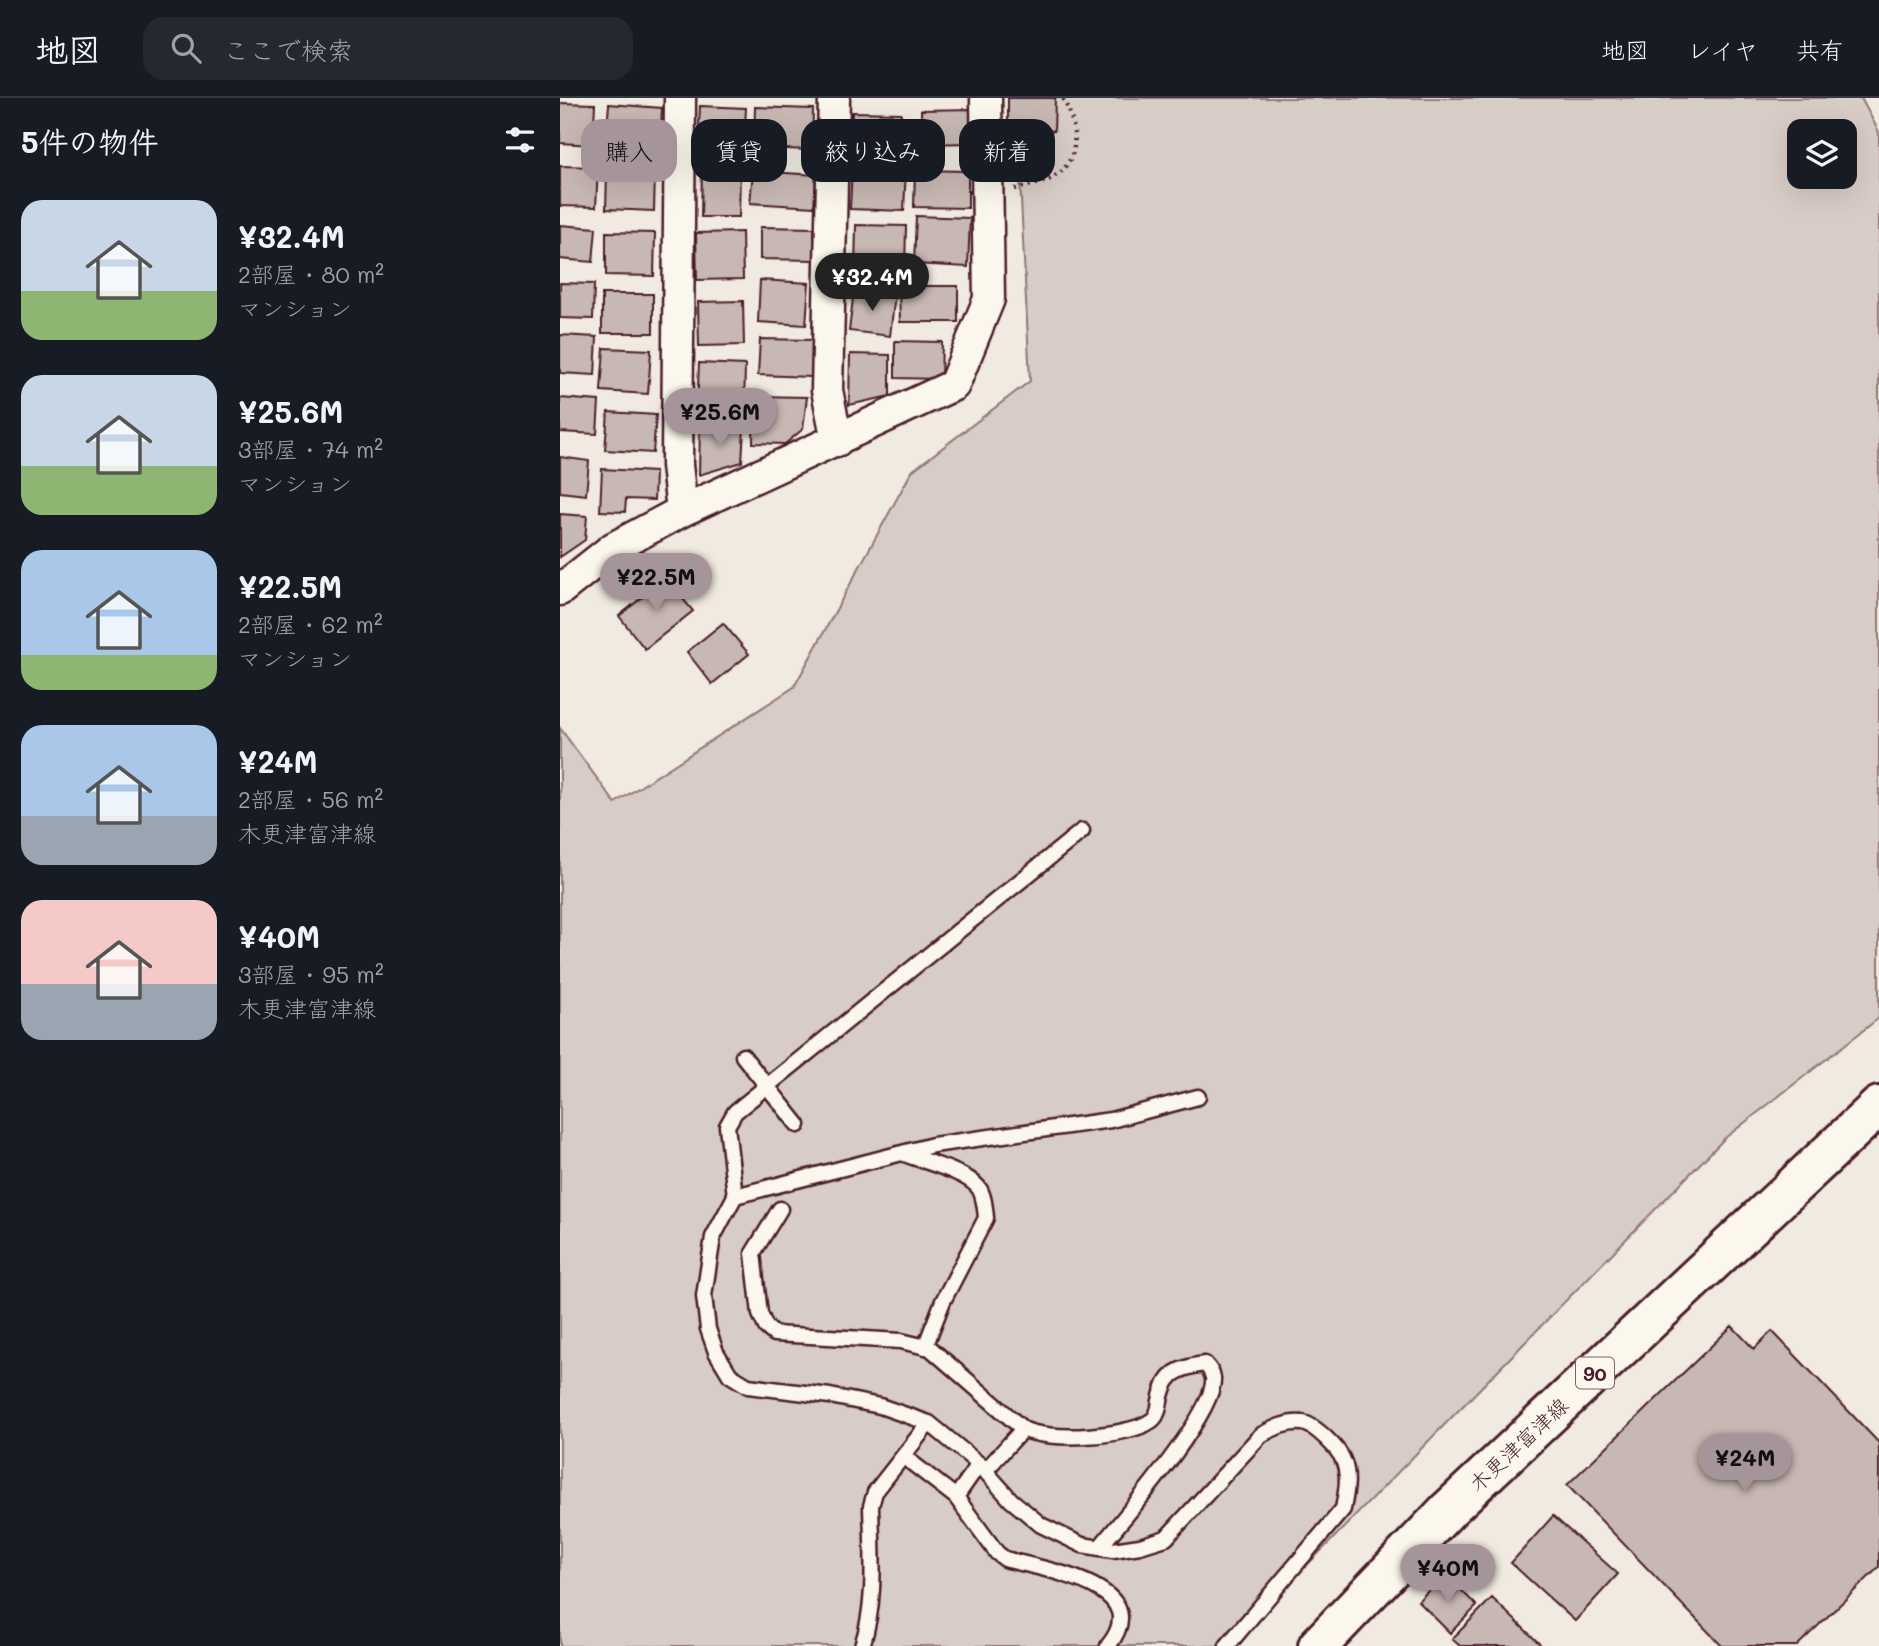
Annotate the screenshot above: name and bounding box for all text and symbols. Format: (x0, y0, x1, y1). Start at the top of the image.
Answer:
search box (143, 17, 633, 80)
text: 地図 (35, 27, 101, 70)
icon: search (167, 29, 205, 67)
text: ここで検索 (223, 33, 353, 67)
text: 地図 (1601, 34, 1649, 65)
text: レイヤ (1687, 34, 1758, 65)
text: 共有 (1796, 34, 1844, 65)
chip: 購入 (581, 119, 677, 182)
chip: 賃貸 (691, 119, 787, 182)
chip: 絞り込み (801, 119, 945, 182)
chip: 新着 (959, 119, 1055, 182)
map controls (1787, 119, 1857, 189)
button: layers (1787, 119, 1857, 189)
text: 5件の物件 (21, 121, 159, 161)
icon: filters (501, 121, 539, 159)
text: ¥32.4M (238, 216, 345, 256)
icon: home (77, 228, 161, 312)
pin: ¥32.4M (815, 254, 929, 313)
text: 2部屋 · 80 m² (238, 259, 384, 289)
text: ¥32.4M (831, 261, 913, 291)
text: マンション (238, 293, 352, 323)
pin: ¥25.6M (663, 388, 777, 448)
text: ¥25.6M (238, 391, 344, 431)
text: ¥25.6M (680, 396, 760, 426)
icon: home (77, 403, 161, 487)
text: 3部屋 · 74 m² (238, 434, 383, 464)
text: マンション (238, 468, 352, 498)
pin: ¥22.5M (599, 554, 713, 613)
text: ¥22.5M (616, 561, 696, 591)
text: ¥22.5M (238, 566, 342, 606)
icon: home (77, 578, 161, 662)
text: 2部屋 · 62 m² (238, 609, 383, 639)
text: マンション (238, 643, 352, 673)
text: ¥24M (238, 741, 318, 781)
icon: home (77, 753, 161, 837)
text: 2部屋 · 56 m² (238, 784, 383, 814)
text: 木更津富津線 (238, 818, 376, 848)
text: ¥40M (238, 916, 320, 956)
icon: home (77, 928, 161, 1012)
text: 3部屋 · 95 m² (238, 959, 384, 989)
text: 木更津富津線 (238, 993, 376, 1023)
road number: 90 (1576, 1358, 1614, 1388)
street label: 木更津富津線 (1463, 1391, 1573, 1497)
pin: ¥24M (1704, 1434, 1786, 1494)
text: ¥24M (1714, 1442, 1776, 1472)
pin: ¥40M (1407, 1544, 1489, 1604)
text: ¥40M (1416, 1552, 1480, 1582)

